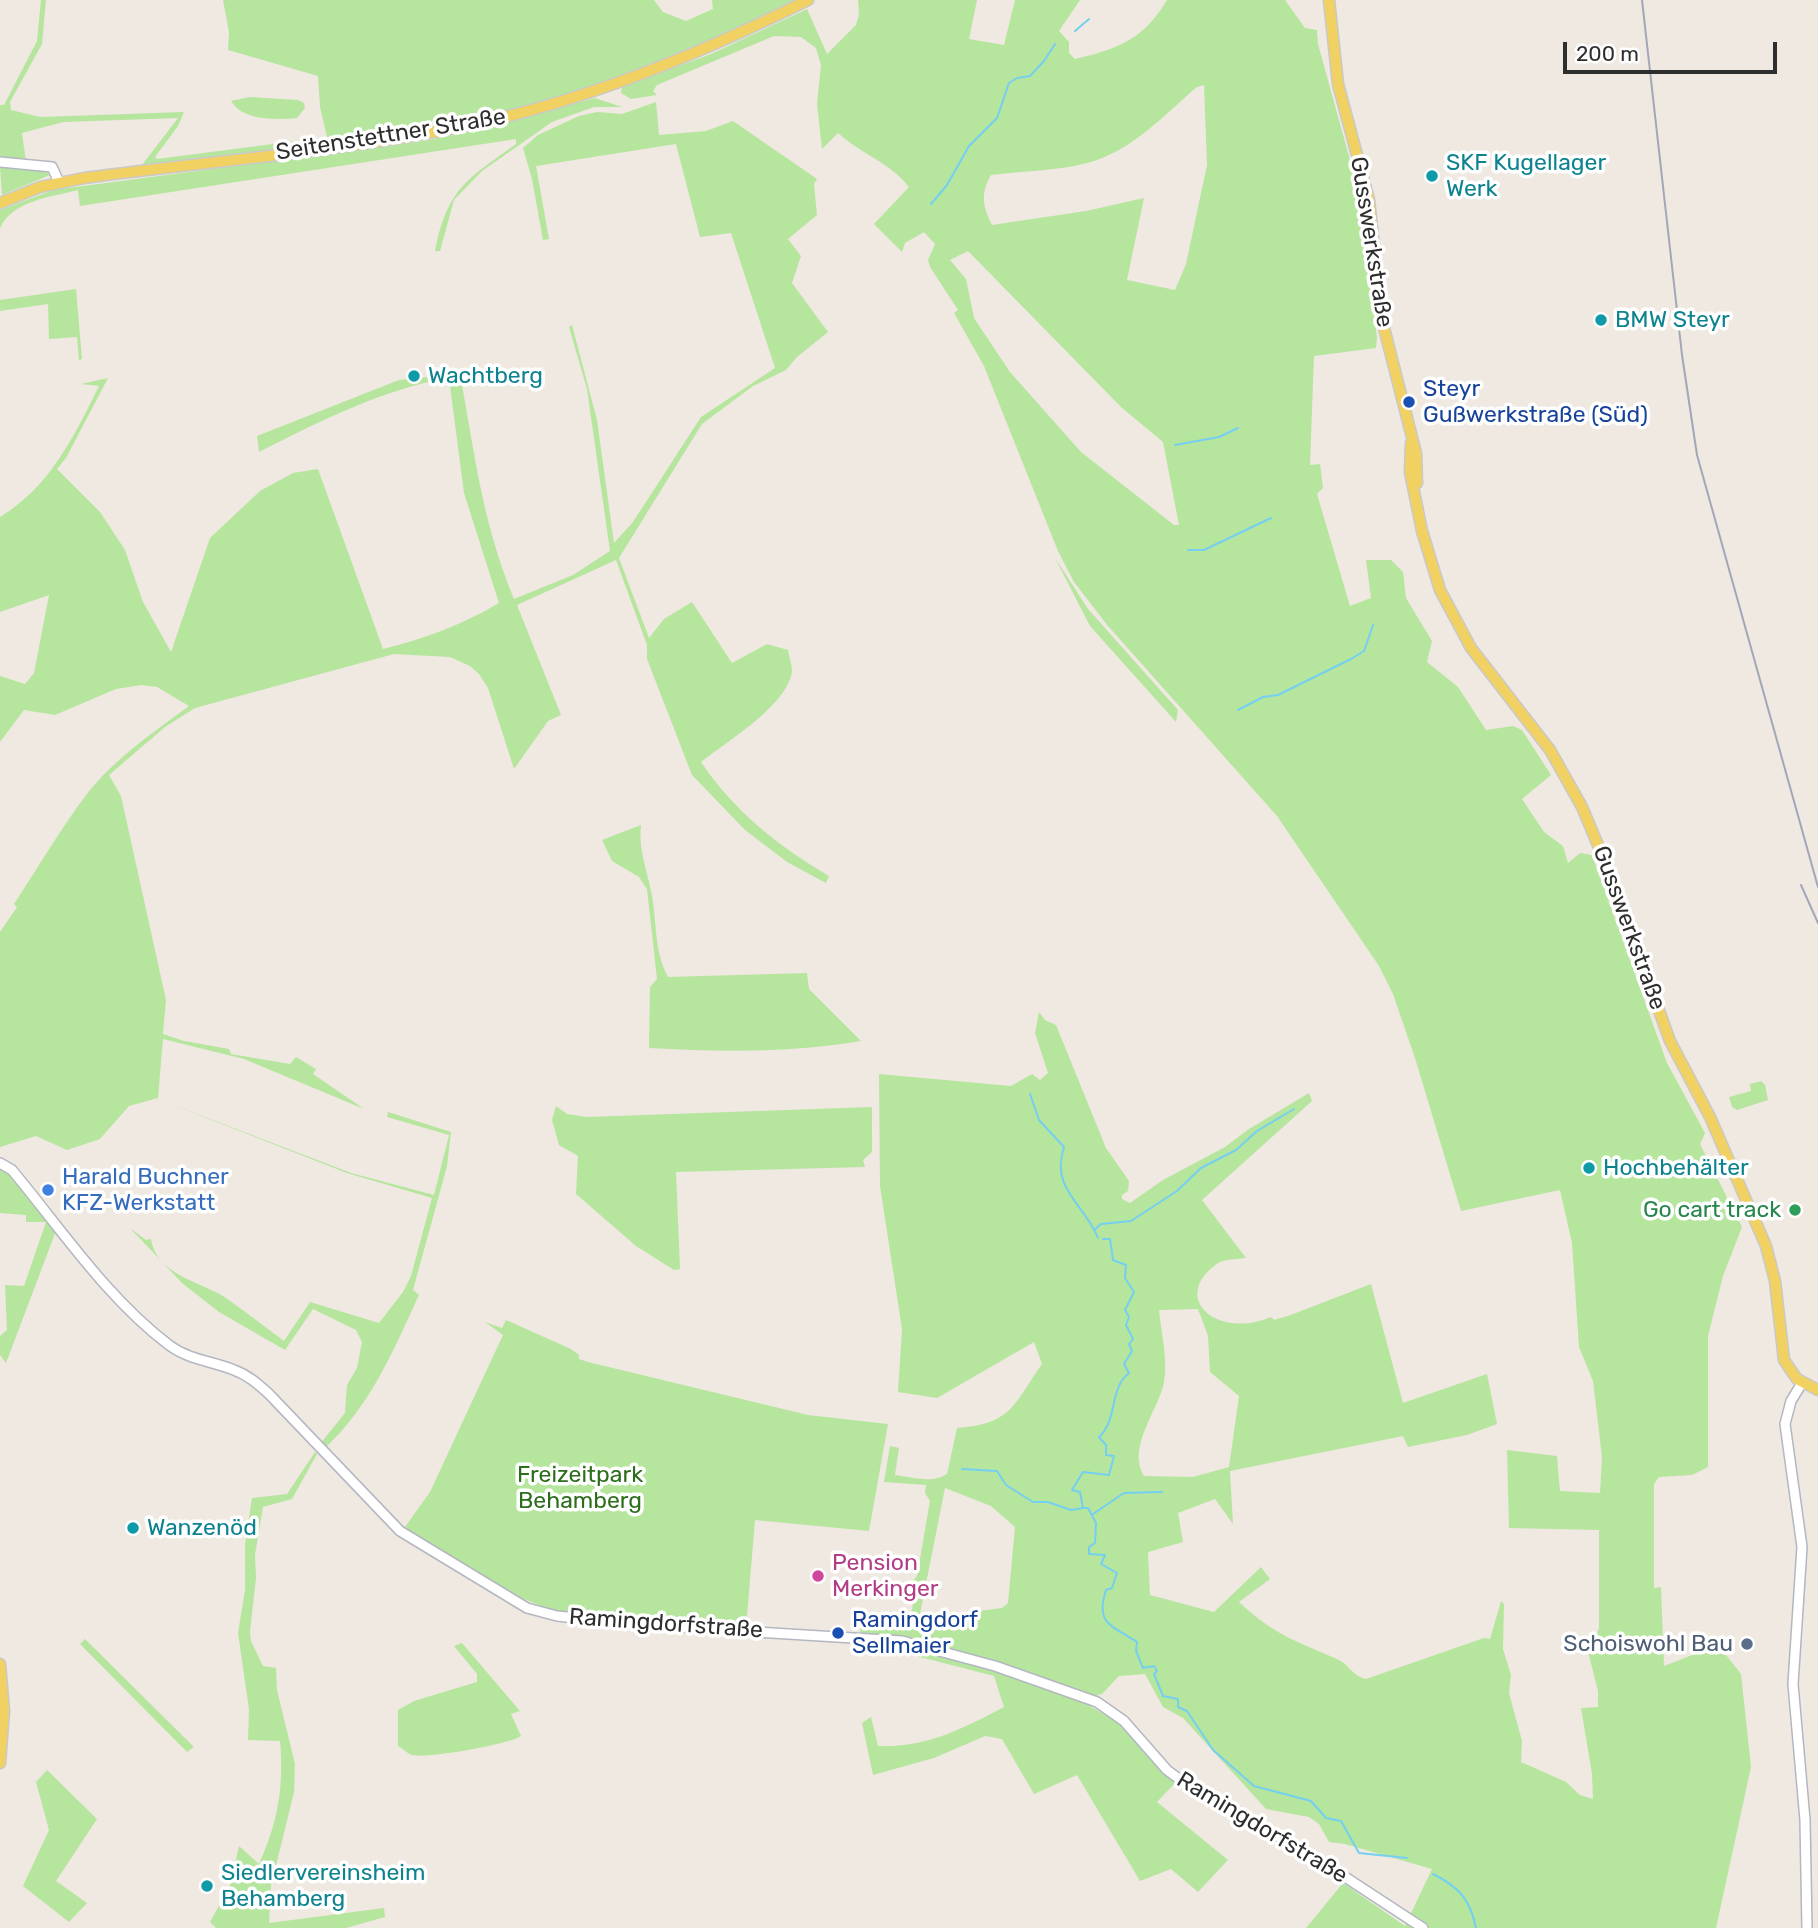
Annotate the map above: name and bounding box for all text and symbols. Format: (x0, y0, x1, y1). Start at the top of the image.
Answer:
scale bar (1566, 28, 1780, 72)
text: 200 m (1576, 41, 1639, 66)
street label: Seitenstettner Straße (274, 103, 508, 167)
place label: SKF Kugellager Werk (1446, 149, 1606, 203)
street label: Gusswerkstraße (1344, 155, 1398, 329)
marker: SKF Kugellager Werk (1424, 168, 1440, 184)
place label: BMW Steyr (1615, 306, 1730, 334)
marker: BMW Steyr (1593, 312, 1609, 328)
place label: Wachtberg (428, 362, 543, 390)
marker: Wachtberg (406, 368, 422, 384)
place label: Steyr Gußwerkstraße (Süd) (1423, 375, 1648, 429)
marker: Steyr Gußwerkstraße (Süd) (1401, 394, 1417, 410)
street label: Gusswerkstraße (1587, 842, 1671, 1014)
place label: Hochbehälter (1603, 1154, 1749, 1182)
marker: Hochbehälter (1581, 1160, 1597, 1176)
place label: Harald Buchner KFZ-Werkstatt (62, 1163, 229, 1217)
marker: Harald Buchner KFZ-Werkstatt (40, 1182, 56, 1198)
place label: Go cart track (1643, 1196, 1781, 1224)
marker: Go cart track (1787, 1202, 1803, 1218)
park label: Freizeitpark Behamberg (517, 1461, 643, 1515)
place label: Wanzenöd (147, 1514, 257, 1542)
marker: Wanzenöd (125, 1520, 141, 1536)
place label: Pension Merkinger (832, 1549, 939, 1603)
marker: Pension Merkinger (810, 1568, 826, 1584)
street label: Ramingdorfstraße (568, 1603, 764, 1645)
place label: Ramingdorf Sellmaier (852, 1606, 978, 1660)
marker: Ramingdorf Sellmaier (830, 1625, 846, 1641)
place label: Schoiswohl Bau (1563, 1630, 1733, 1658)
marker: Schoiswohl Bau (1739, 1636, 1755, 1652)
street label: Ramingdorfstraße (1172, 1766, 1352, 1890)
place label: Siedlervereinsheim Behamberg (221, 1859, 425, 1913)
marker: Siedlervereinsheim Behamberg (199, 1878, 215, 1894)

